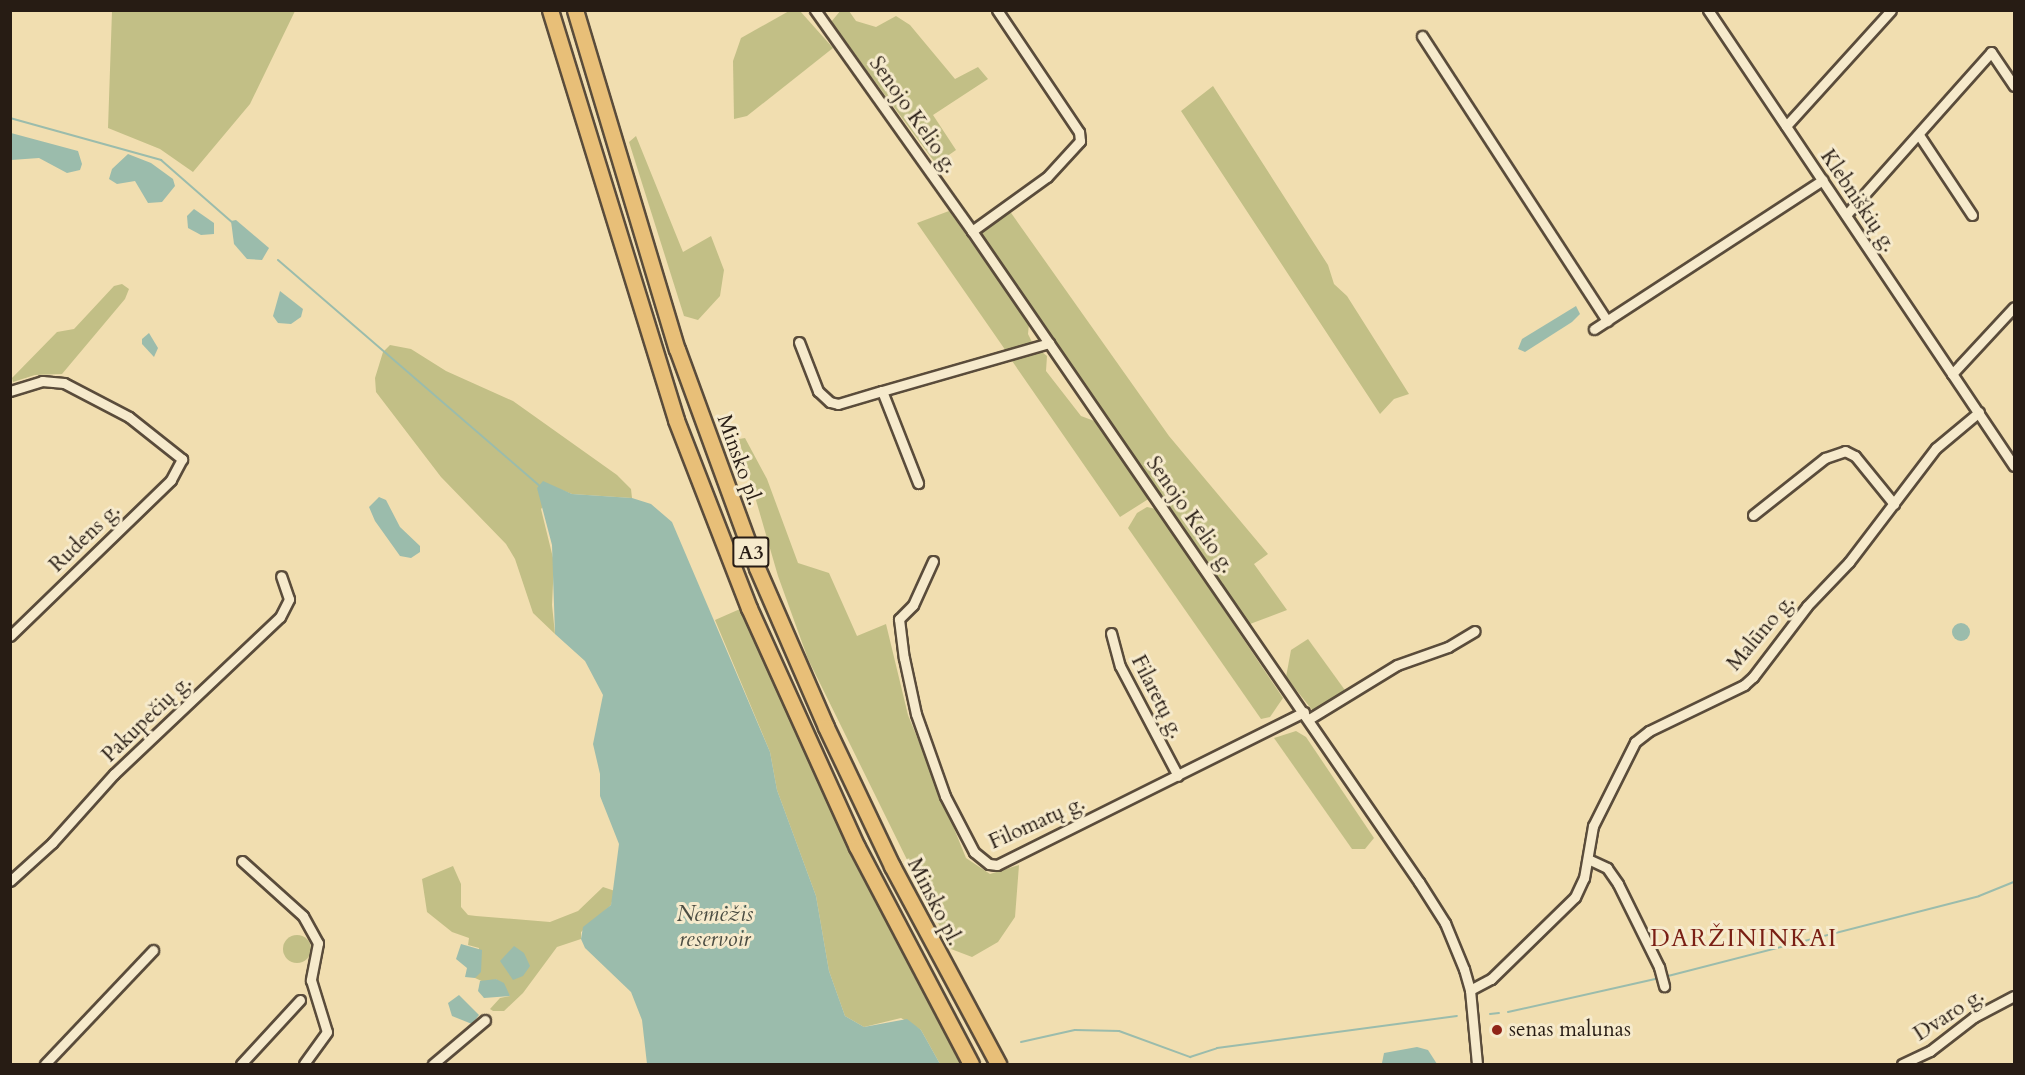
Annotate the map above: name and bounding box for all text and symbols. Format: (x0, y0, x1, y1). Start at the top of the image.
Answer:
street label: Senojo Kelio g. (863, 52, 963, 178)
street label: Klebniškių g. (1815, 145, 1901, 257)
street label: Minsko pl. (711, 411, 767, 509)
street label: Senojo Kelio g. (1140, 452, 1240, 578)
street label: Rudens g. (44, 498, 126, 578)
road number: A3 (732, 535, 771, 569)
street label: Malūno g. (1722, 590, 1800, 676)
street label: Filaretų g. (1125, 651, 1189, 743)
street label: Pakupečių g. (97, 670, 197, 768)
street label: Filomatų g. (985, 791, 1089, 855)
street label: Minsko pl. (901, 854, 967, 950)
water label: Nemėžis reservoir (677, 901, 753, 952)
district label: DARŽININKAI (1650, 925, 1838, 953)
street label: Dvaro g. (1909, 983, 1989, 1047)
place label: senas malunas (1509, 1017, 1631, 1043)
marker: senas malunas (1490, 1023, 1504, 1037)

